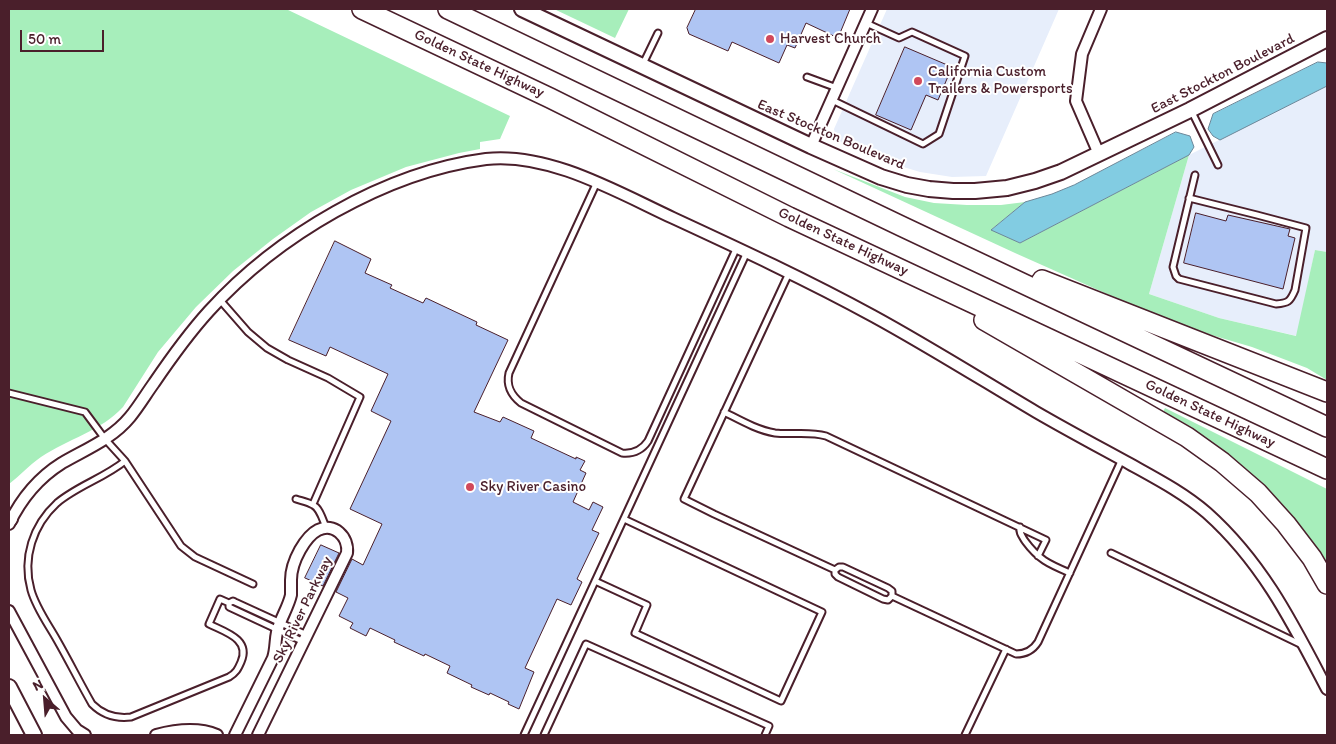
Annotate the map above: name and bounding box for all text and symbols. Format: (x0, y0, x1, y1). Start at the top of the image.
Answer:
scale bar (22, 20, 106, 52)
street label: Golden State Highway (411, 26, 547, 102)
text: 50 m (28, 30, 61, 48)
place label: Harvest Church (780, 30, 881, 48)
street label: East Stockton Boulevard (1148, 30, 1298, 118)
marker: Harvest Church (764, 33, 776, 45)
place label: California Custom Trailers & Powersports (928, 63, 1073, 98)
marker: California Custom Trailers & Powersports (912, 75, 924, 87)
street label: East Stockton Boulevard (754, 96, 908, 174)
street label: Golden State Highway (775, 204, 911, 280)
street label: Golden State Highway (1142, 376, 1278, 452)
place label: Sky River Casino (480, 478, 586, 496)
marker: Sky River Casino (464, 481, 476, 493)
street label: Sky River Parkway (269, 554, 337, 666)
north arrow (20, 674, 70, 724)
text: N (30, 675, 46, 695)

